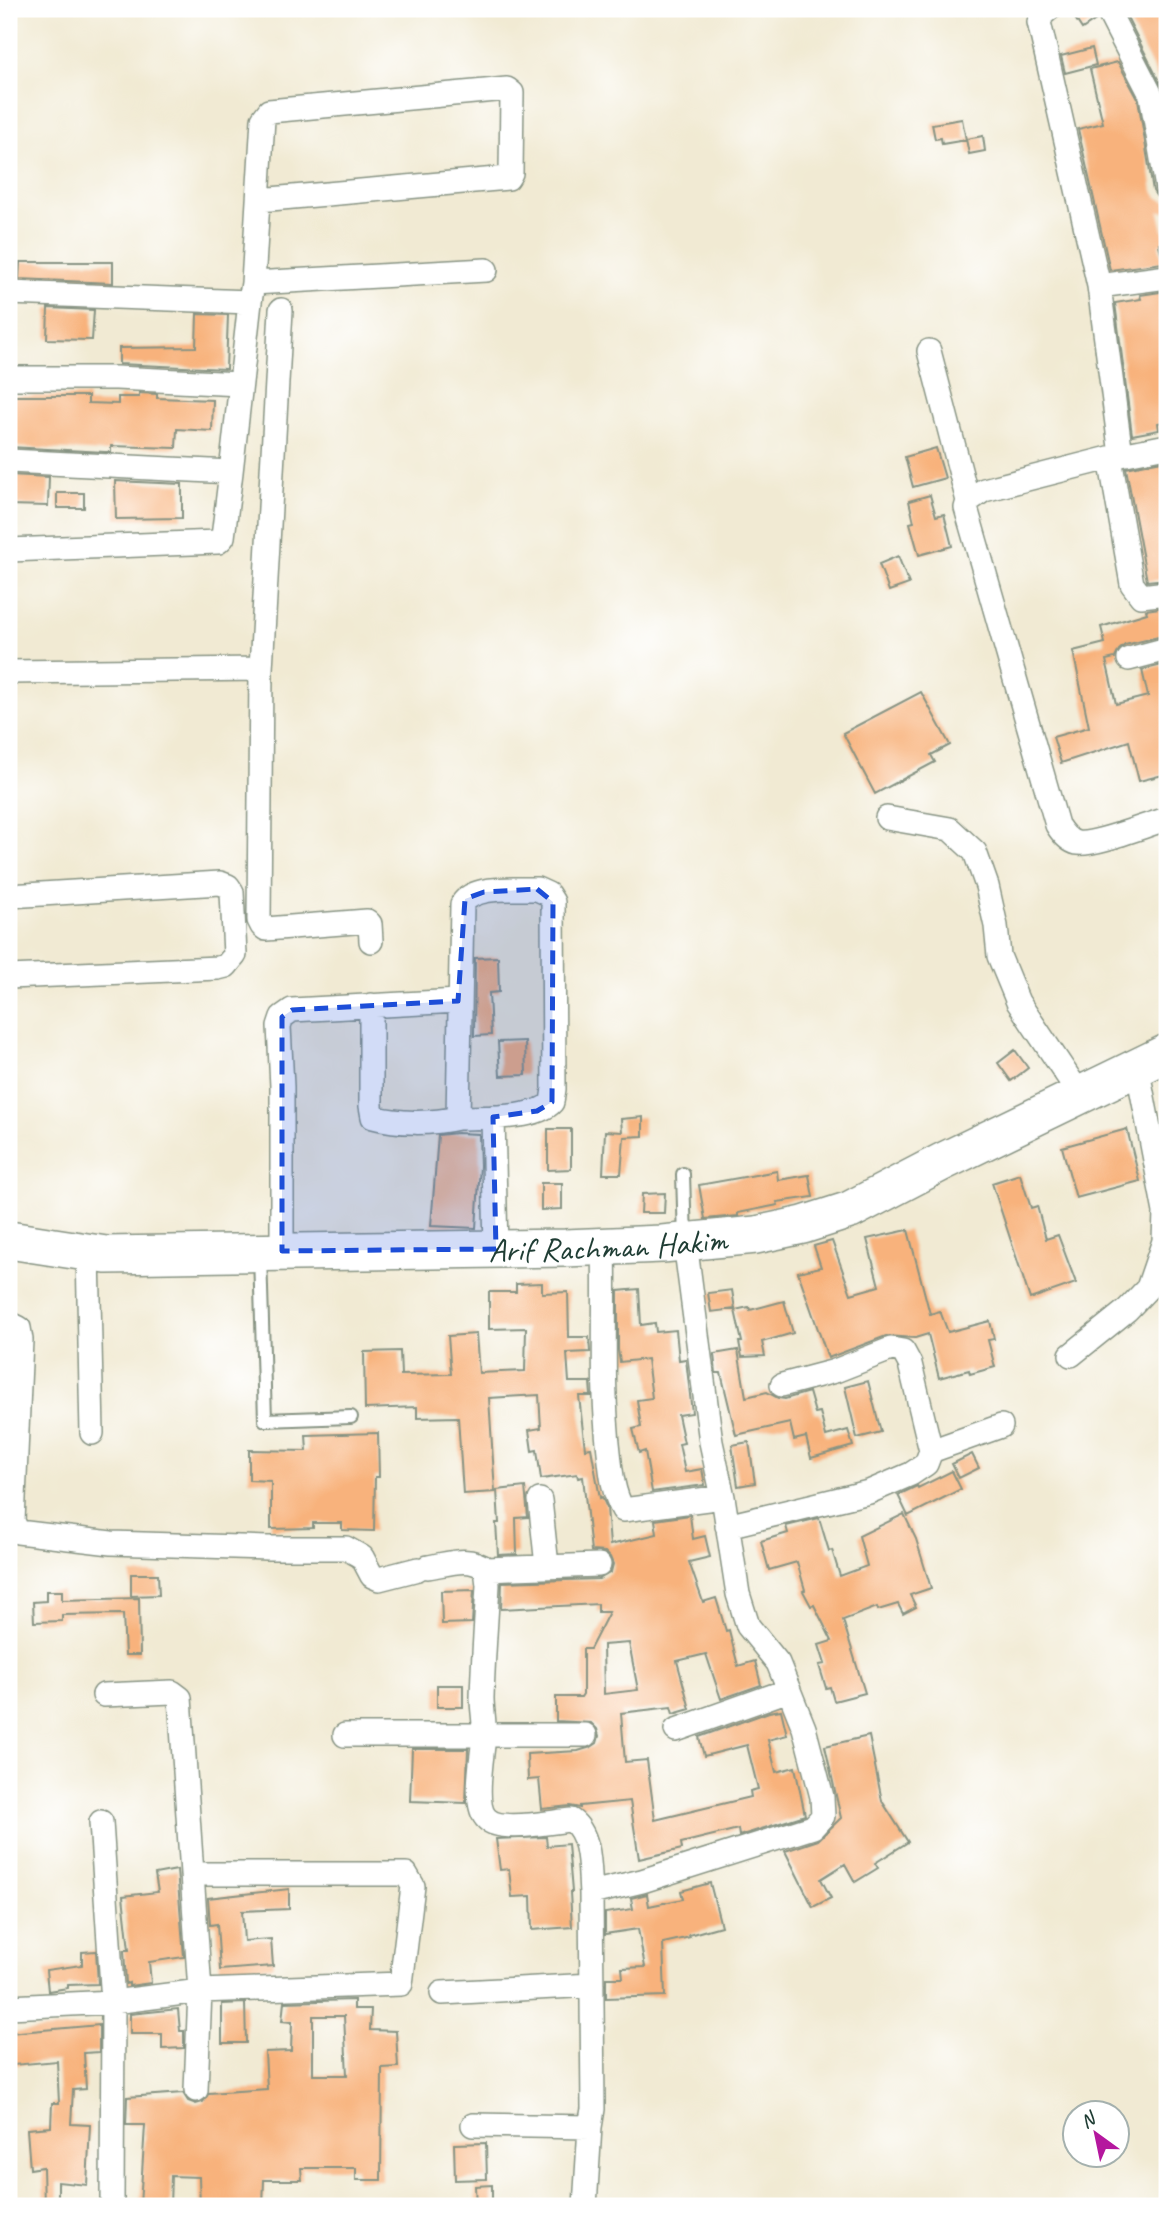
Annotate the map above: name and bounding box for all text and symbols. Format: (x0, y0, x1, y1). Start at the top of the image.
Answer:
street label: Arif Rachman Hakim (488, 1218, 730, 1271)
north arrow (1060, 2100, 1130, 2170)
text: N (1076, 2106, 1101, 2134)

